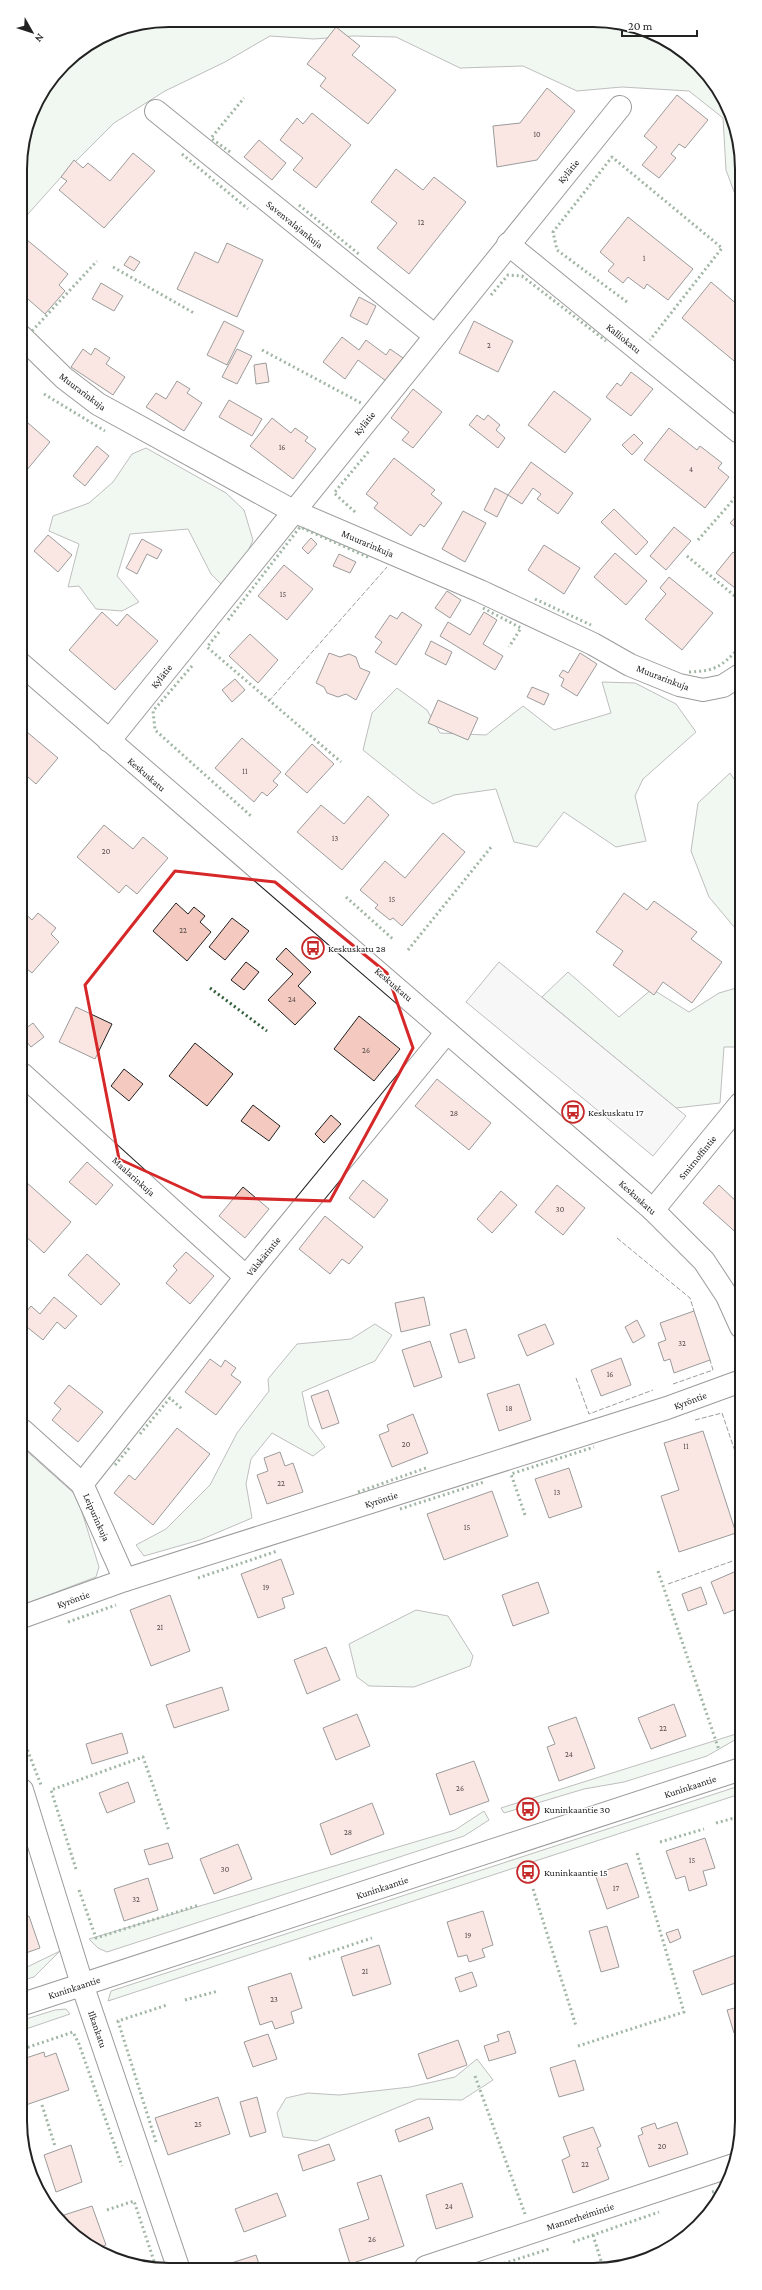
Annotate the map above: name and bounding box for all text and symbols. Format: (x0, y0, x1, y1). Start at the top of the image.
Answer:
north arrow (12, 12, 52, 52)
scale bar (622, 12, 697, 38)
text: 20 m (628, 19, 653, 33)
text: N (32, 32, 47, 45)
house number: 10 (533, 130, 541, 139)
street label: Kylätie (555, 157, 582, 185)
street label: Savenvalajankuja (264, 198, 325, 252)
house number: 12 (418, 218, 424, 227)
house number: 1 (643, 254, 646, 263)
street label: Kalliokatu (604, 321, 644, 356)
house number: 2 (487, 341, 491, 350)
street label: Muurarinkuja (57, 370, 108, 414)
street label: Kylätie (351, 409, 378, 437)
house number: 16 (279, 443, 285, 452)
house number: 4 (689, 465, 693, 474)
street label: Muurarinkuja (340, 528, 396, 560)
house number: 15 (280, 590, 286, 599)
street label: Kylätie (149, 662, 175, 691)
street label: Muurarinkuja (635, 662, 691, 694)
street label: Keskuskatu (126, 755, 168, 794)
house number: 11 (242, 767, 248, 776)
house number: 13 (332, 834, 338, 843)
house number: 20 (102, 847, 111, 856)
house number: 15 (389, 895, 395, 904)
house number: 22 (179, 926, 187, 935)
bus stop icon: Keskuskatu 28 (300, 935, 326, 961)
place label: Keskuskatu 28 (328, 943, 386, 954)
street label: Keskuskatu (373, 965, 415, 1004)
house number: 24 (288, 995, 296, 1004)
house number: 26 (362, 1046, 370, 1055)
bus stop icon: Keskuskatu 17 (560, 1099, 586, 1125)
place label: Keskuskatu 17 (588, 1107, 644, 1118)
house number: 28 (450, 1109, 458, 1118)
street label: Smirnoffintie (676, 1133, 719, 1181)
street label: Maalarinkuja (109, 1154, 157, 1199)
street label: Keskuskatu (617, 1178, 659, 1217)
house number: 30 (556, 1205, 565, 1214)
street label: Välskärintie (244, 1234, 283, 1278)
house number: 32 (678, 1339, 686, 1348)
house number: 16 (607, 1370, 613, 1379)
street label: Kyröntie (672, 1389, 709, 1412)
house number: 18 (506, 1404, 512, 1413)
house number: 20 (402, 1440, 411, 1449)
house number: 11 (683, 1442, 689, 1451)
house number: 22 (277, 1479, 285, 1488)
house number: 13 (554, 1488, 560, 1497)
street label: Kyröntie (363, 1489, 400, 1510)
street label: Leipurinkuja (80, 1492, 112, 1544)
house number: 15 (464, 1523, 470, 1532)
house number: 19 (263, 1583, 269, 1592)
street label: Kyröntie (55, 1588, 92, 1610)
house number: 21 (157, 1623, 164, 1632)
house number: 22 (659, 1724, 667, 1733)
house number: 24 (565, 1750, 573, 1759)
street label: Kuninkaantie (663, 1773, 718, 1800)
house number: 26 (456, 1784, 464, 1793)
bus stop icon: Kuninkaantie 30 (515, 1796, 541, 1822)
place label: Kuninkaantie 30 (544, 1804, 611, 1815)
house number: 28 (344, 1828, 352, 1837)
house number: 15 (689, 1856, 695, 1865)
bus stop icon: Kuninkaantie 15 (515, 1859, 541, 1885)
house number: 30 (221, 1865, 230, 1874)
place label: Kuninkaantie 15 (544, 1867, 608, 1878)
street label: Kuninkaantie (355, 1874, 410, 1901)
house number: 17 (613, 1884, 619, 1893)
house number: 32 (132, 1895, 140, 1904)
house number: 19 (465, 1931, 471, 1940)
house number: 21 (362, 1967, 369, 1976)
street label: Kuninkaantie (47, 1974, 102, 2001)
house number: 23 (270, 1995, 278, 2004)
street label: Ilkankatu (86, 2009, 109, 2050)
house number: 25 (194, 2120, 202, 2129)
house number: 20 (658, 2142, 667, 2151)
house number: 22 (581, 2160, 589, 2169)
street label: Mannerheimintie (545, 2200, 616, 2233)
house number: 24 (445, 2202, 453, 2211)
house number: 26 (368, 2235, 376, 2244)

